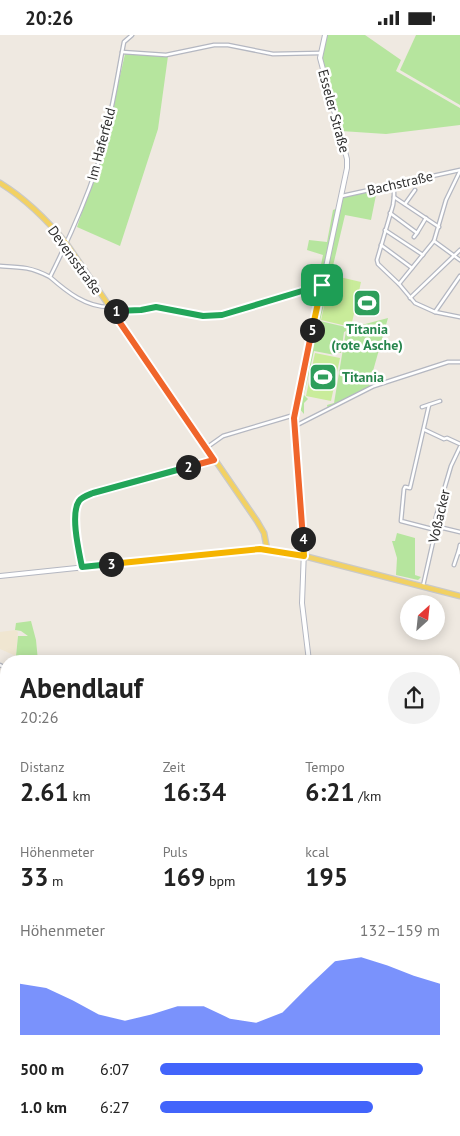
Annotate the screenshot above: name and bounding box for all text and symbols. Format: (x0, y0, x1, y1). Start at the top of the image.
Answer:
text: 20:26 (25, 6, 73, 30)
street label: Esseler Straße (314, 67, 354, 155)
street label: Im Haferfeld (83, 106, 119, 182)
street label: Bachstraße (365, 167, 435, 199)
street label: Devensstraße (44, 222, 106, 298)
pin (301, 264, 343, 306)
icon: arrive (308, 271, 336, 299)
sports icon: Titania (rote Asche) (352, 288, 382, 318)
pin: 1 (104, 299, 128, 323)
text: 1 (113, 302, 120, 320)
pin: 5 (300, 317, 324, 343)
place label: Titania (rote Asche) (331, 320, 403, 354)
text: 5 (309, 321, 316, 339)
sports icon: Titania (308, 362, 338, 392)
place label: Titania (342, 368, 384, 386)
pin: 2 (176, 455, 200, 479)
text: 2 (185, 458, 192, 476)
street label: Voßacker (424, 487, 454, 546)
pin: 4 (290, 527, 316, 551)
text: 4 (300, 530, 307, 548)
pin: 3 (98, 551, 124, 577)
text: 3 (108, 555, 115, 573)
north arrow (400, 595, 445, 640)
map controls (400, 595, 445, 640)
text: Abendlauf (20, 669, 143, 706)
button: share (388, 672, 440, 724)
text: 20:26 (20, 707, 58, 727)
text: Distanz (20, 758, 64, 776)
text: Zeit (163, 758, 185, 776)
text: Tempo (305, 758, 345, 776)
text: 2.61 (20, 776, 69, 808)
text: 16:34 (163, 776, 226, 808)
text: 6:21 (305, 776, 355, 808)
text: km (69, 787, 91, 805)
text: /km (355, 787, 381, 805)
text: Höhenmeter (20, 843, 94, 861)
text: Puls (163, 843, 188, 861)
text: kcal (305, 843, 329, 861)
text: 33 (20, 861, 48, 893)
text: 169 (163, 861, 205, 893)
text: 195 (305, 861, 348, 893)
text: m (48, 872, 63, 890)
text: bpm (205, 872, 235, 890)
text: Höhenmeter (20, 920, 105, 940)
text: 132–159 m (360, 920, 440, 940)
text: 500 m (20, 1059, 64, 1079)
text: 6:07 (100, 1059, 130, 1079)
text: 1.0 km (20, 1097, 67, 1117)
text: 6:27 (100, 1097, 130, 1117)

